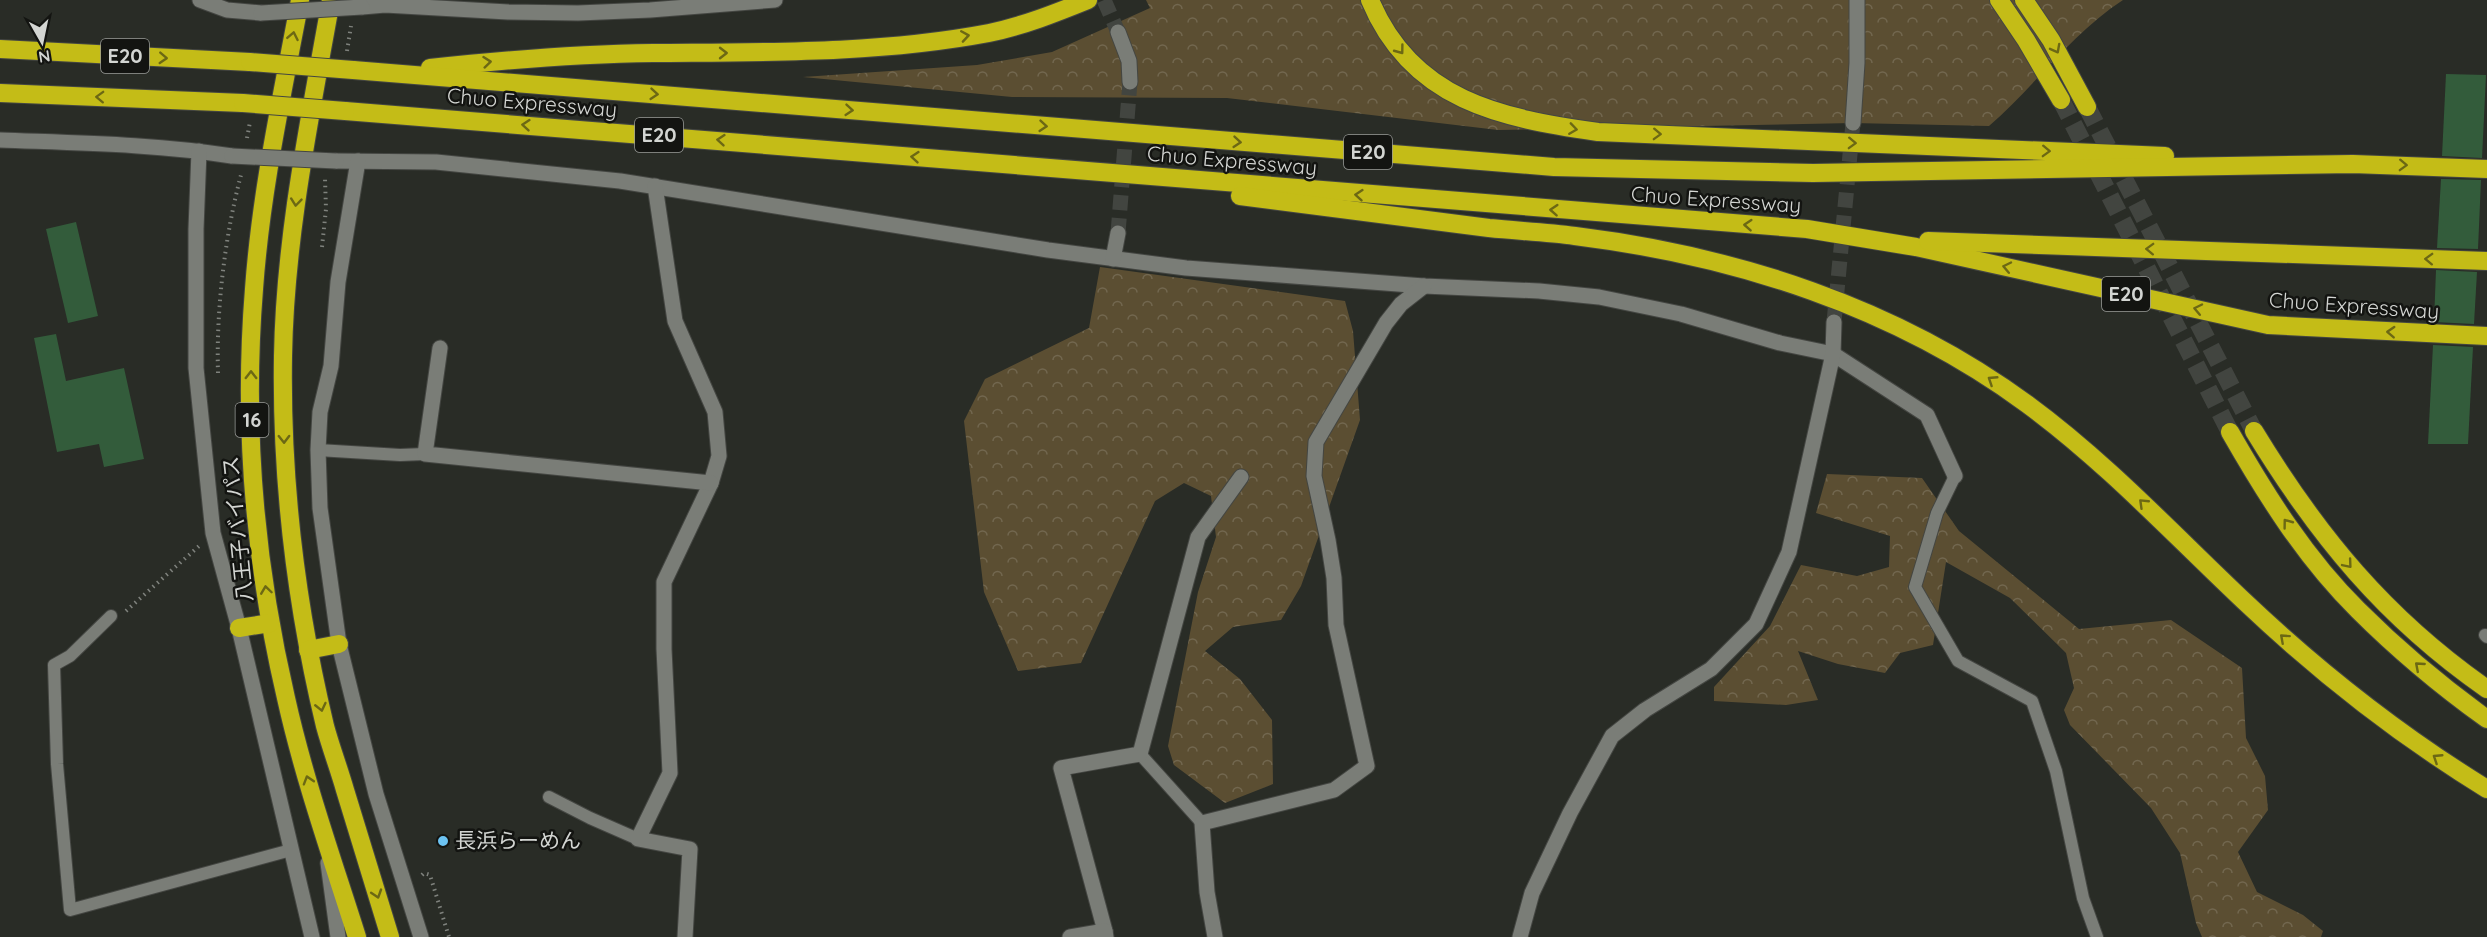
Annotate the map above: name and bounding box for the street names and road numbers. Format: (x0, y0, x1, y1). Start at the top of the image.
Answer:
road number: E20 (101, 39, 149, 73)
street label: Chuo Expressway (446, 82, 618, 122)
road number: E20 (635, 118, 683, 152)
road number: E20 (1344, 135, 1392, 169)
street label: Chuo Expressway (1146, 140, 1318, 180)
street label: Chuo Expressway (1630, 180, 1802, 218)
road number: E20 (2102, 277, 2150, 311)
street label: Chuo Expressway (2268, 286, 2440, 324)
road number: 16 (236, 403, 268, 437)
street label: 八王子バイパス (216, 455, 258, 603)

